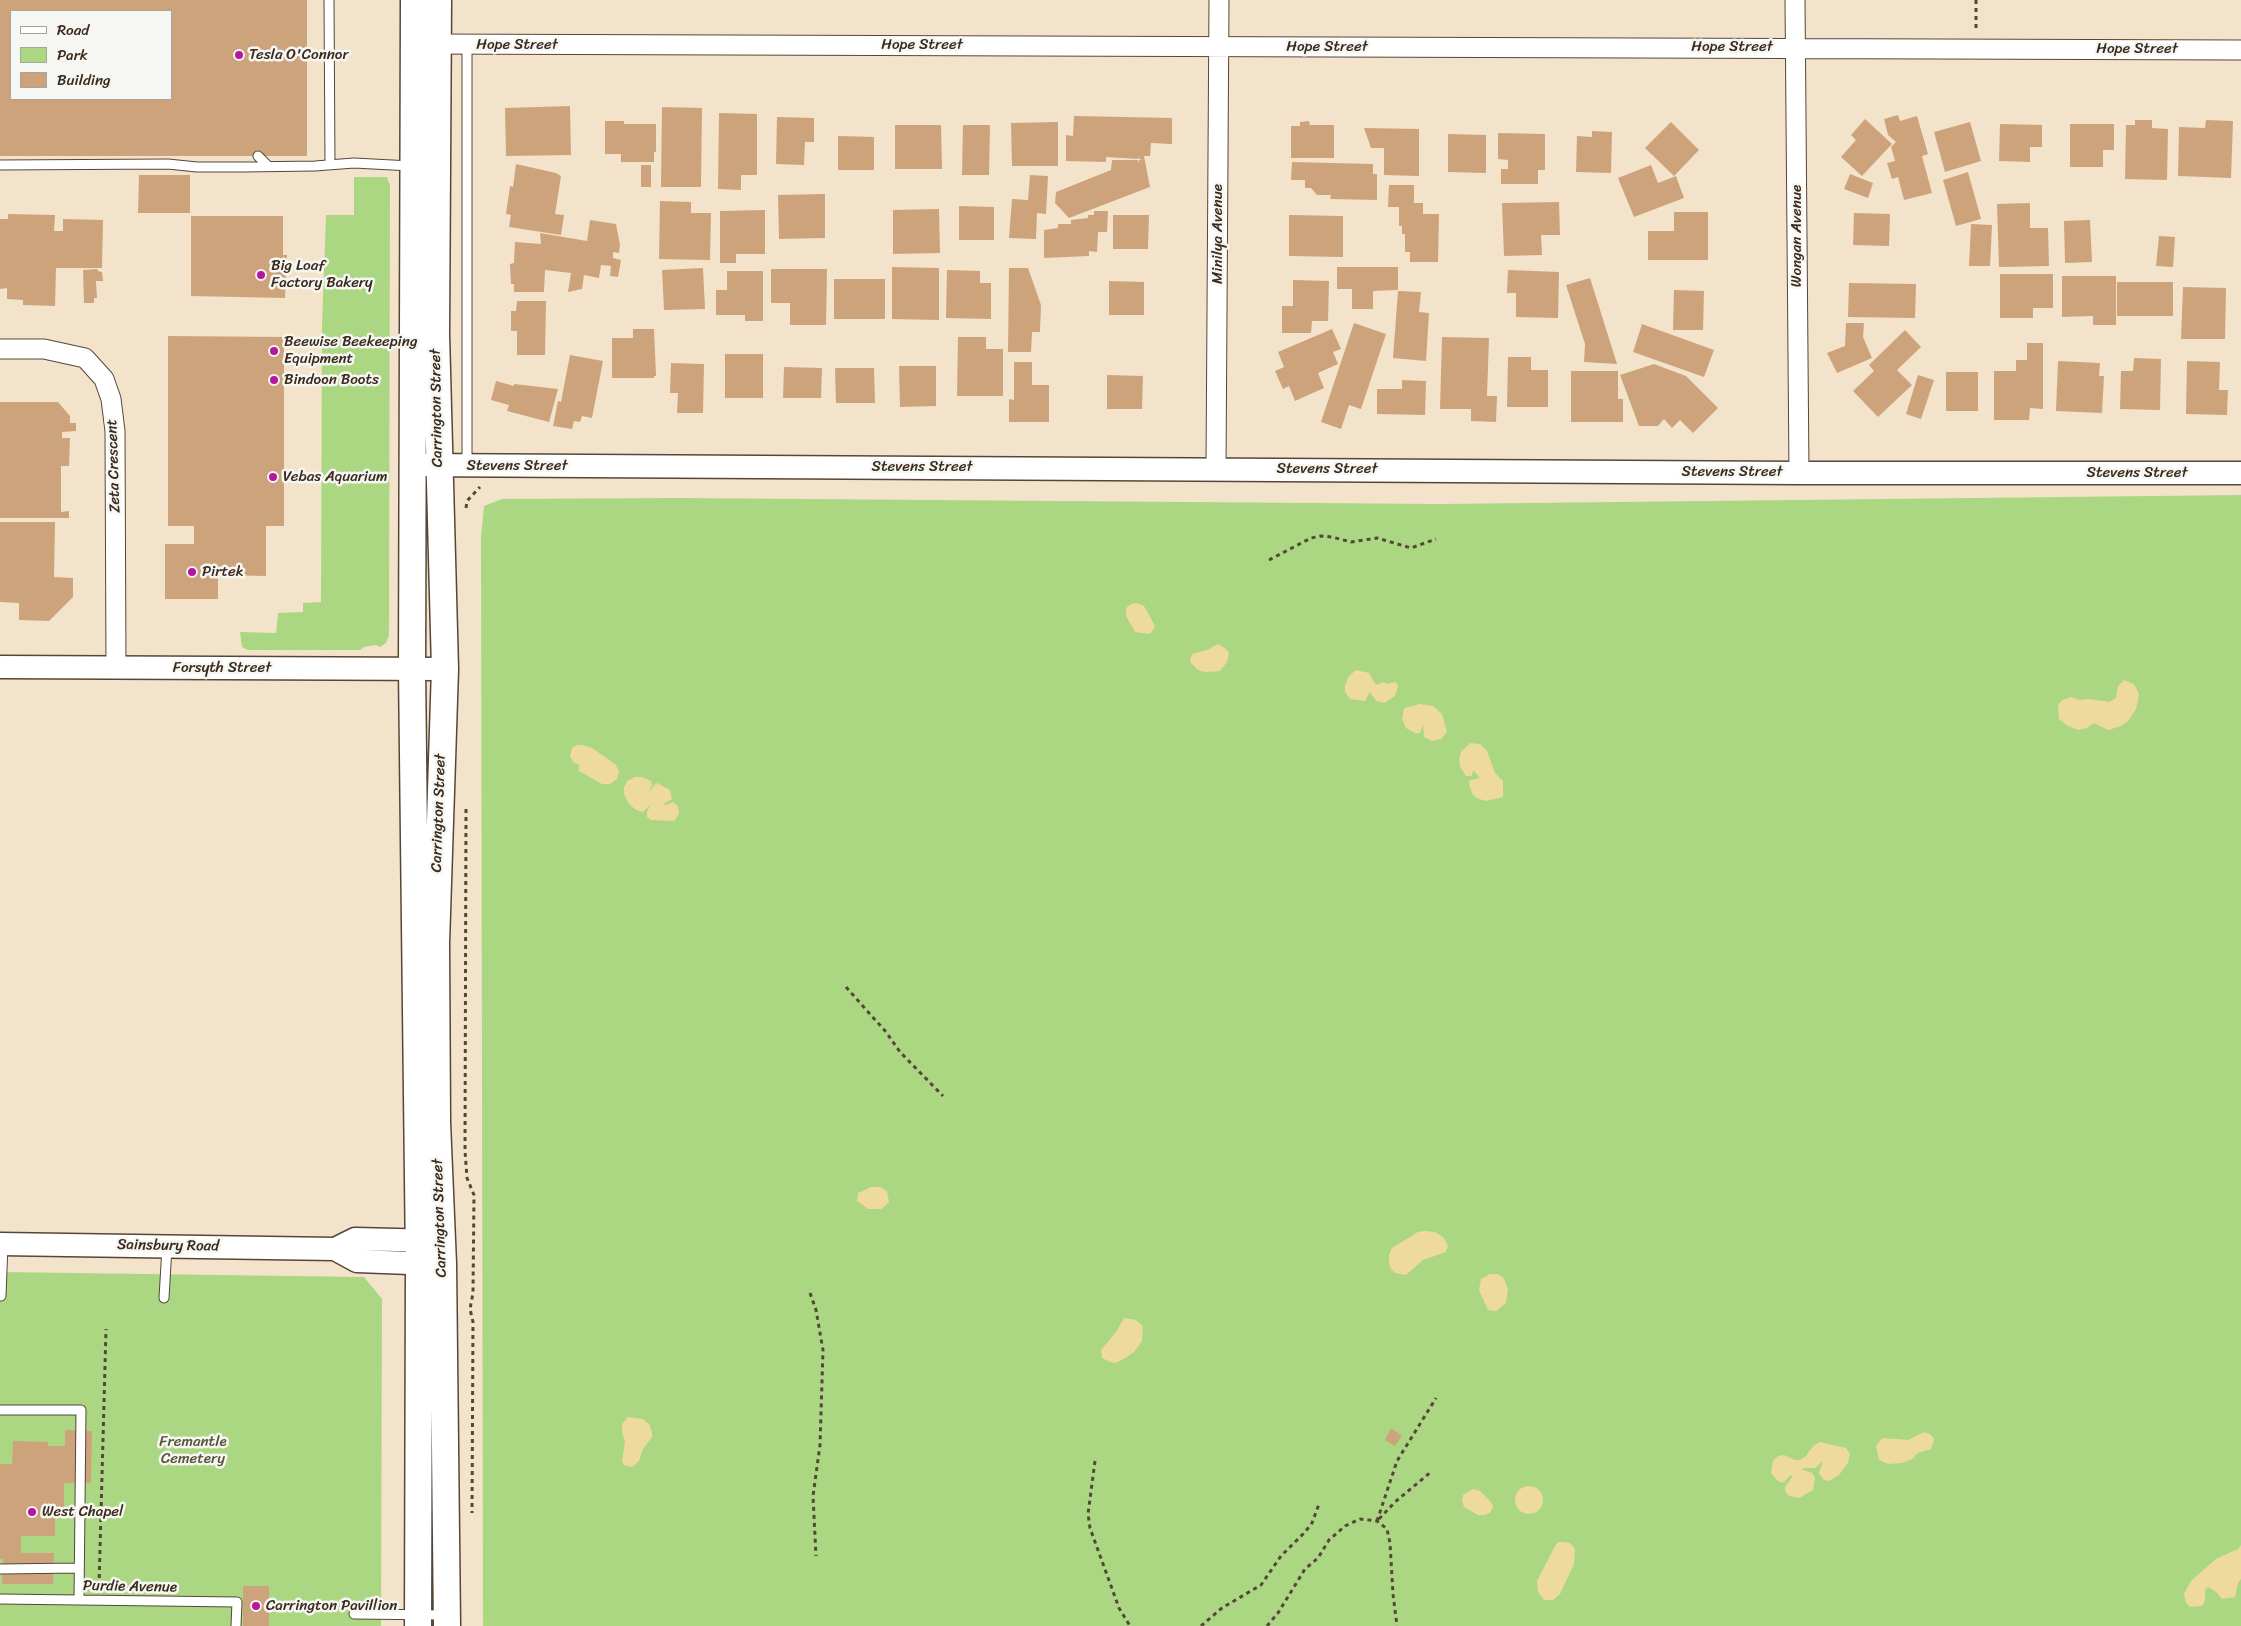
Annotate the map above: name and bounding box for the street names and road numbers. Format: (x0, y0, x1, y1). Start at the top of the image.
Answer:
street label: Hope Street (476, 36, 558, 54)
street label: Hope Street (881, 36, 963, 54)
street label: Hope Street (1286, 38, 1368, 56)
street label: Hope Street (1691, 38, 1773, 56)
street label: Hope Street (2096, 40, 2178, 58)
street label: Minilya Avenue (1209, 184, 1227, 284)
street label: Wongan Avenue (1788, 185, 1806, 287)
street label: Carrington Street (427, 349, 447, 467)
street label: Zeta Crescent (103, 419, 125, 513)
street label: Stevens Street (467, 457, 567, 475)
street label: Stevens Street (872, 458, 972, 476)
street label: Stevens Street (1277, 460, 1377, 478)
street label: Stevens Street (1682, 463, 1782, 481)
street label: Stevens Street (2087, 464, 2187, 482)
street label: Forsyth Street (173, 659, 271, 677)
street label: Carrington Street (428, 753, 450, 873)
street label: Carrington Street (429, 1158, 451, 1278)
street label: Sainsbury Road (117, 1236, 219, 1256)
street label: Purdie Avenue (83, 1577, 177, 1597)

